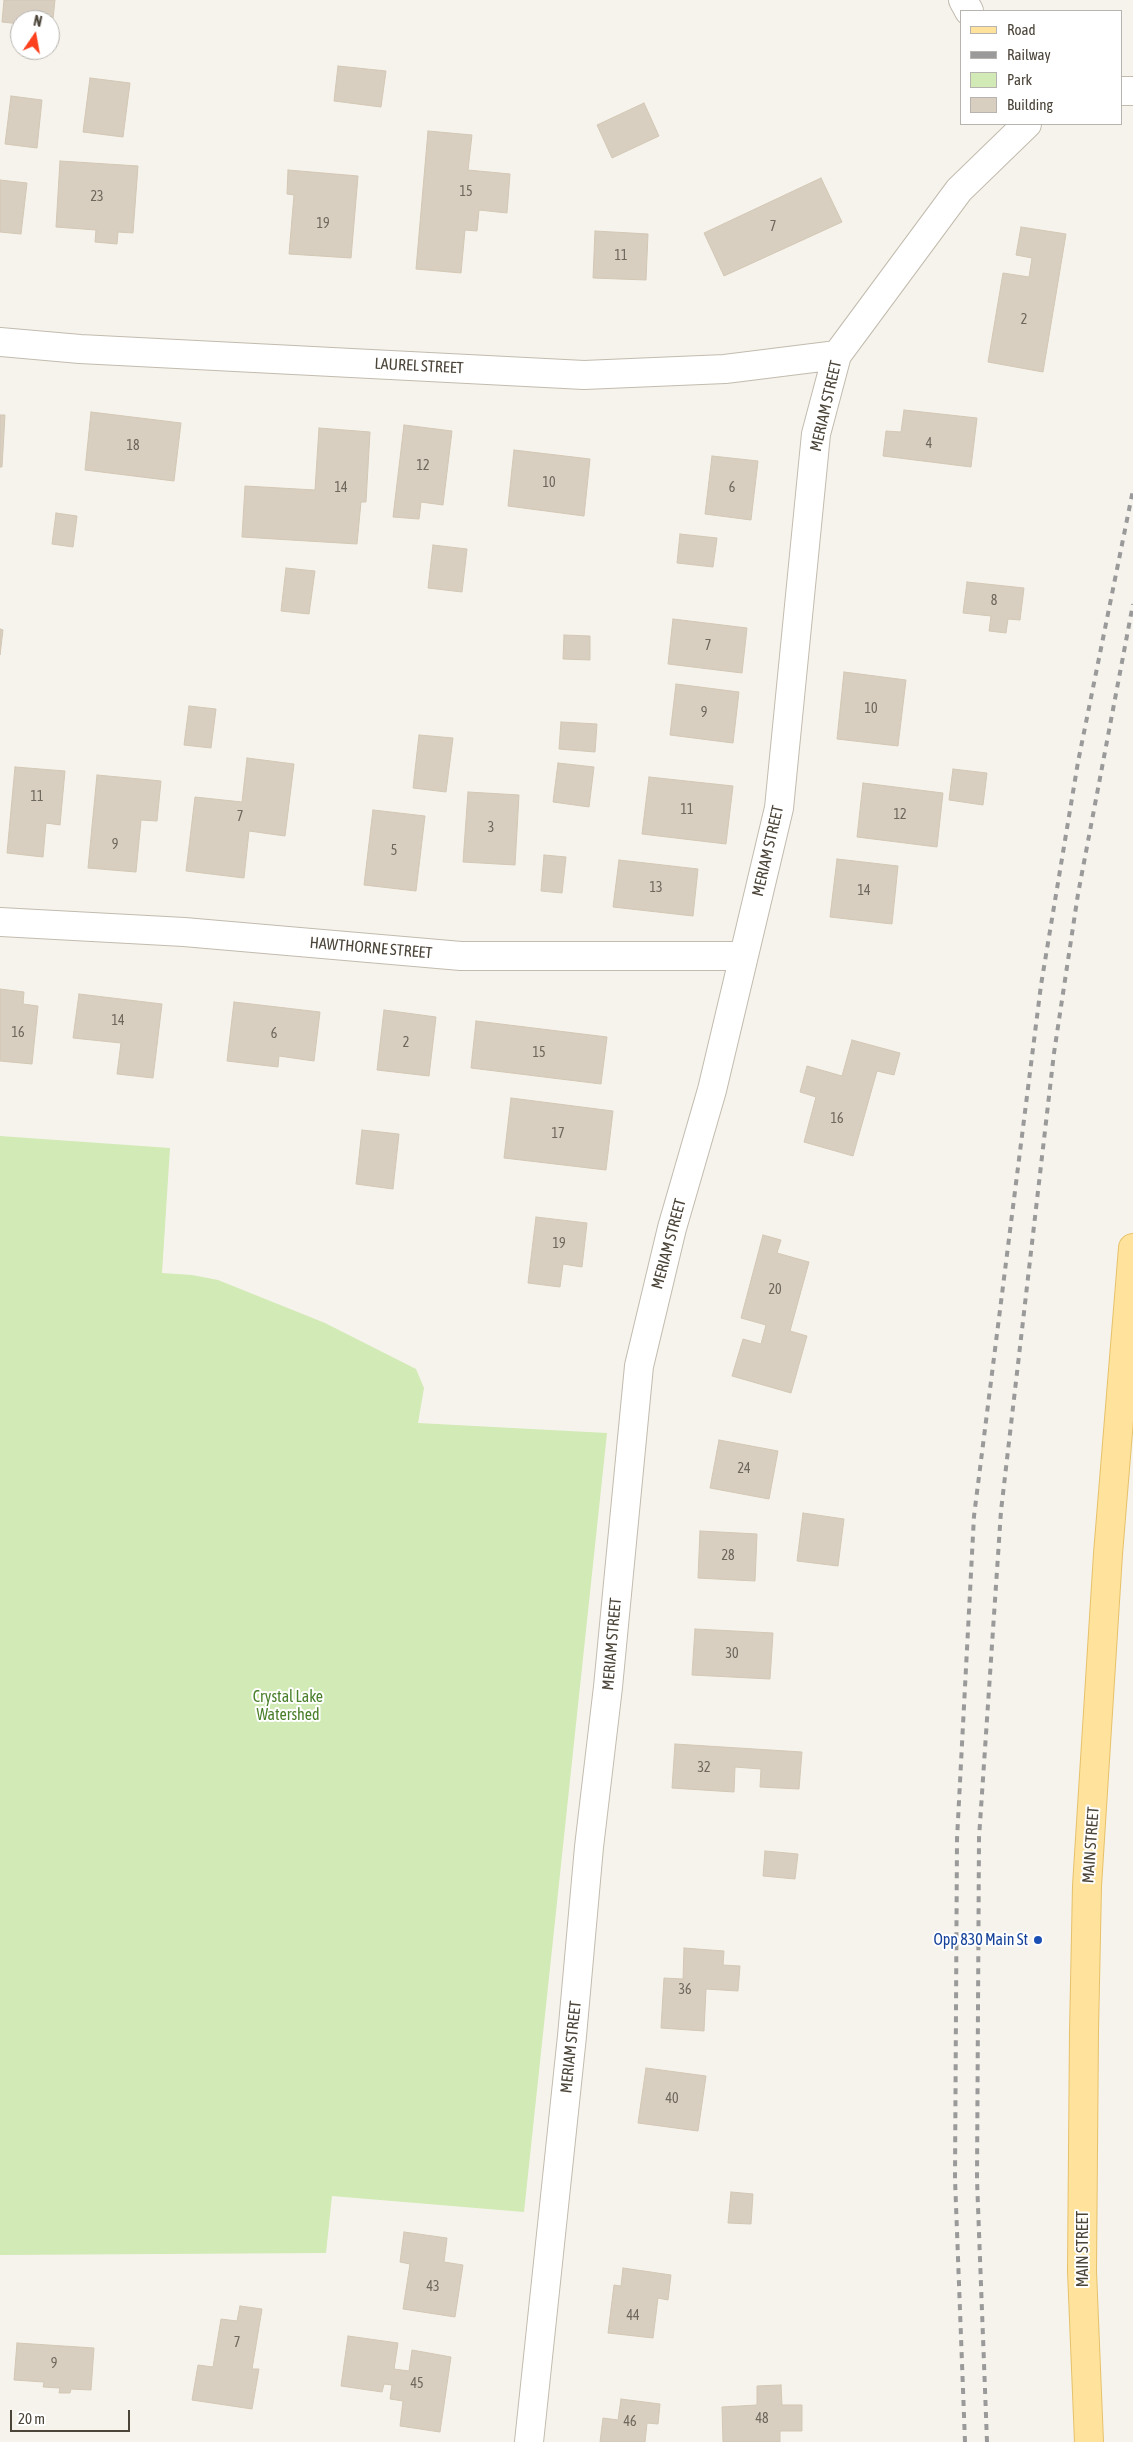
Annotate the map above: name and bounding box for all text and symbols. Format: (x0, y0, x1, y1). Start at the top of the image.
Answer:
north arrow (10, 10, 60, 60)
legend (960, 10, 1123, 125)
text: N (32, 13, 44, 30)
text: Road (1007, 21, 1036, 38)
text: Railway (1007, 46, 1051, 63)
text: Park (1007, 71, 1032, 88)
text: Building (1007, 96, 1053, 113)
house number: 15 (459, 184, 473, 200)
house number: 23 (90, 189, 104, 205)
house number: 19 (316, 216, 330, 232)
house number: 7 (770, 219, 776, 235)
house number: 11 (614, 248, 628, 264)
house number: 2 (1021, 312, 1027, 328)
street label: LAUREL STREET (374, 354, 464, 378)
street label: MERIAM STREET (806, 359, 846, 453)
house number: 4 (926, 436, 932, 452)
house number: 18 (126, 438, 140, 454)
house number: 12 (416, 458, 430, 474)
house number: 10 (542, 475, 556, 491)
house number: 14 (334, 480, 348, 496)
house number: 6 (729, 480, 735, 496)
house number: 8 (991, 593, 997, 609)
house number: 7 (705, 638, 711, 654)
house number: 10 (864, 701, 878, 717)
house number: 9 (701, 705, 707, 721)
house number: 11 (30, 789, 44, 805)
house number: 11 (680, 802, 694, 818)
street label: MERIAM STREET (748, 804, 788, 898)
house number: 12 (893, 807, 907, 823)
house number: 7 (237, 809, 243, 825)
house number: 3 (488, 820, 494, 836)
house number: 9 (112, 837, 118, 853)
house number: 5 (391, 843, 397, 859)
house number: 13 (649, 880, 663, 896)
house number: 14 (857, 883, 871, 899)
street label: HAWTHORNE STREET (309, 933, 433, 963)
house number: 14 (111, 1013, 125, 1029)
house number: 16 (11, 1025, 25, 1041)
house number: 6 (271, 1026, 277, 1042)
house number: 2 (403, 1035, 409, 1051)
house number: 15 (532, 1045, 546, 1061)
house number: 16 (830, 1111, 844, 1127)
house number: 17 (551, 1126, 565, 1142)
street label: MERIAM STREET (648, 1197, 690, 1291)
house number: 19 (552, 1236, 566, 1252)
house number: 20 (768, 1282, 782, 1298)
house number: 24 (737, 1461, 751, 1477)
house number: 28 (721, 1548, 735, 1564)
street label: MERIAM STREET (598, 1597, 626, 1691)
house number: 30 (725, 1646, 739, 1662)
park label: Crystal Lake Watershed (253, 1687, 323, 1725)
house number: 32 (697, 1760, 711, 1776)
street label: MAIN STREET (1079, 1806, 1103, 1884)
place label: Opp 830 Main St (933, 1930, 1028, 1950)
marker: Opp 830 Main St (1032, 1934, 1044, 1946)
house number: 36 (678, 1982, 692, 1998)
street label: MERIAM STREET (557, 2000, 585, 2094)
house number: 40 (665, 2091, 679, 2107)
street label: MAIN STREET (1073, 2211, 1093, 2287)
house number: 43 (426, 2279, 440, 2295)
house number: 44 (626, 2308, 640, 2324)
house number: 7 (234, 2335, 240, 2351)
house number: 9 (51, 2356, 57, 2372)
house number: 45 (410, 2376, 424, 2392)
scale bar (12, 2400, 132, 2432)
text: 20 m (18, 2410, 45, 2427)
house number: 48 (755, 2411, 769, 2427)
house number: 46 (623, 2414, 637, 2430)

